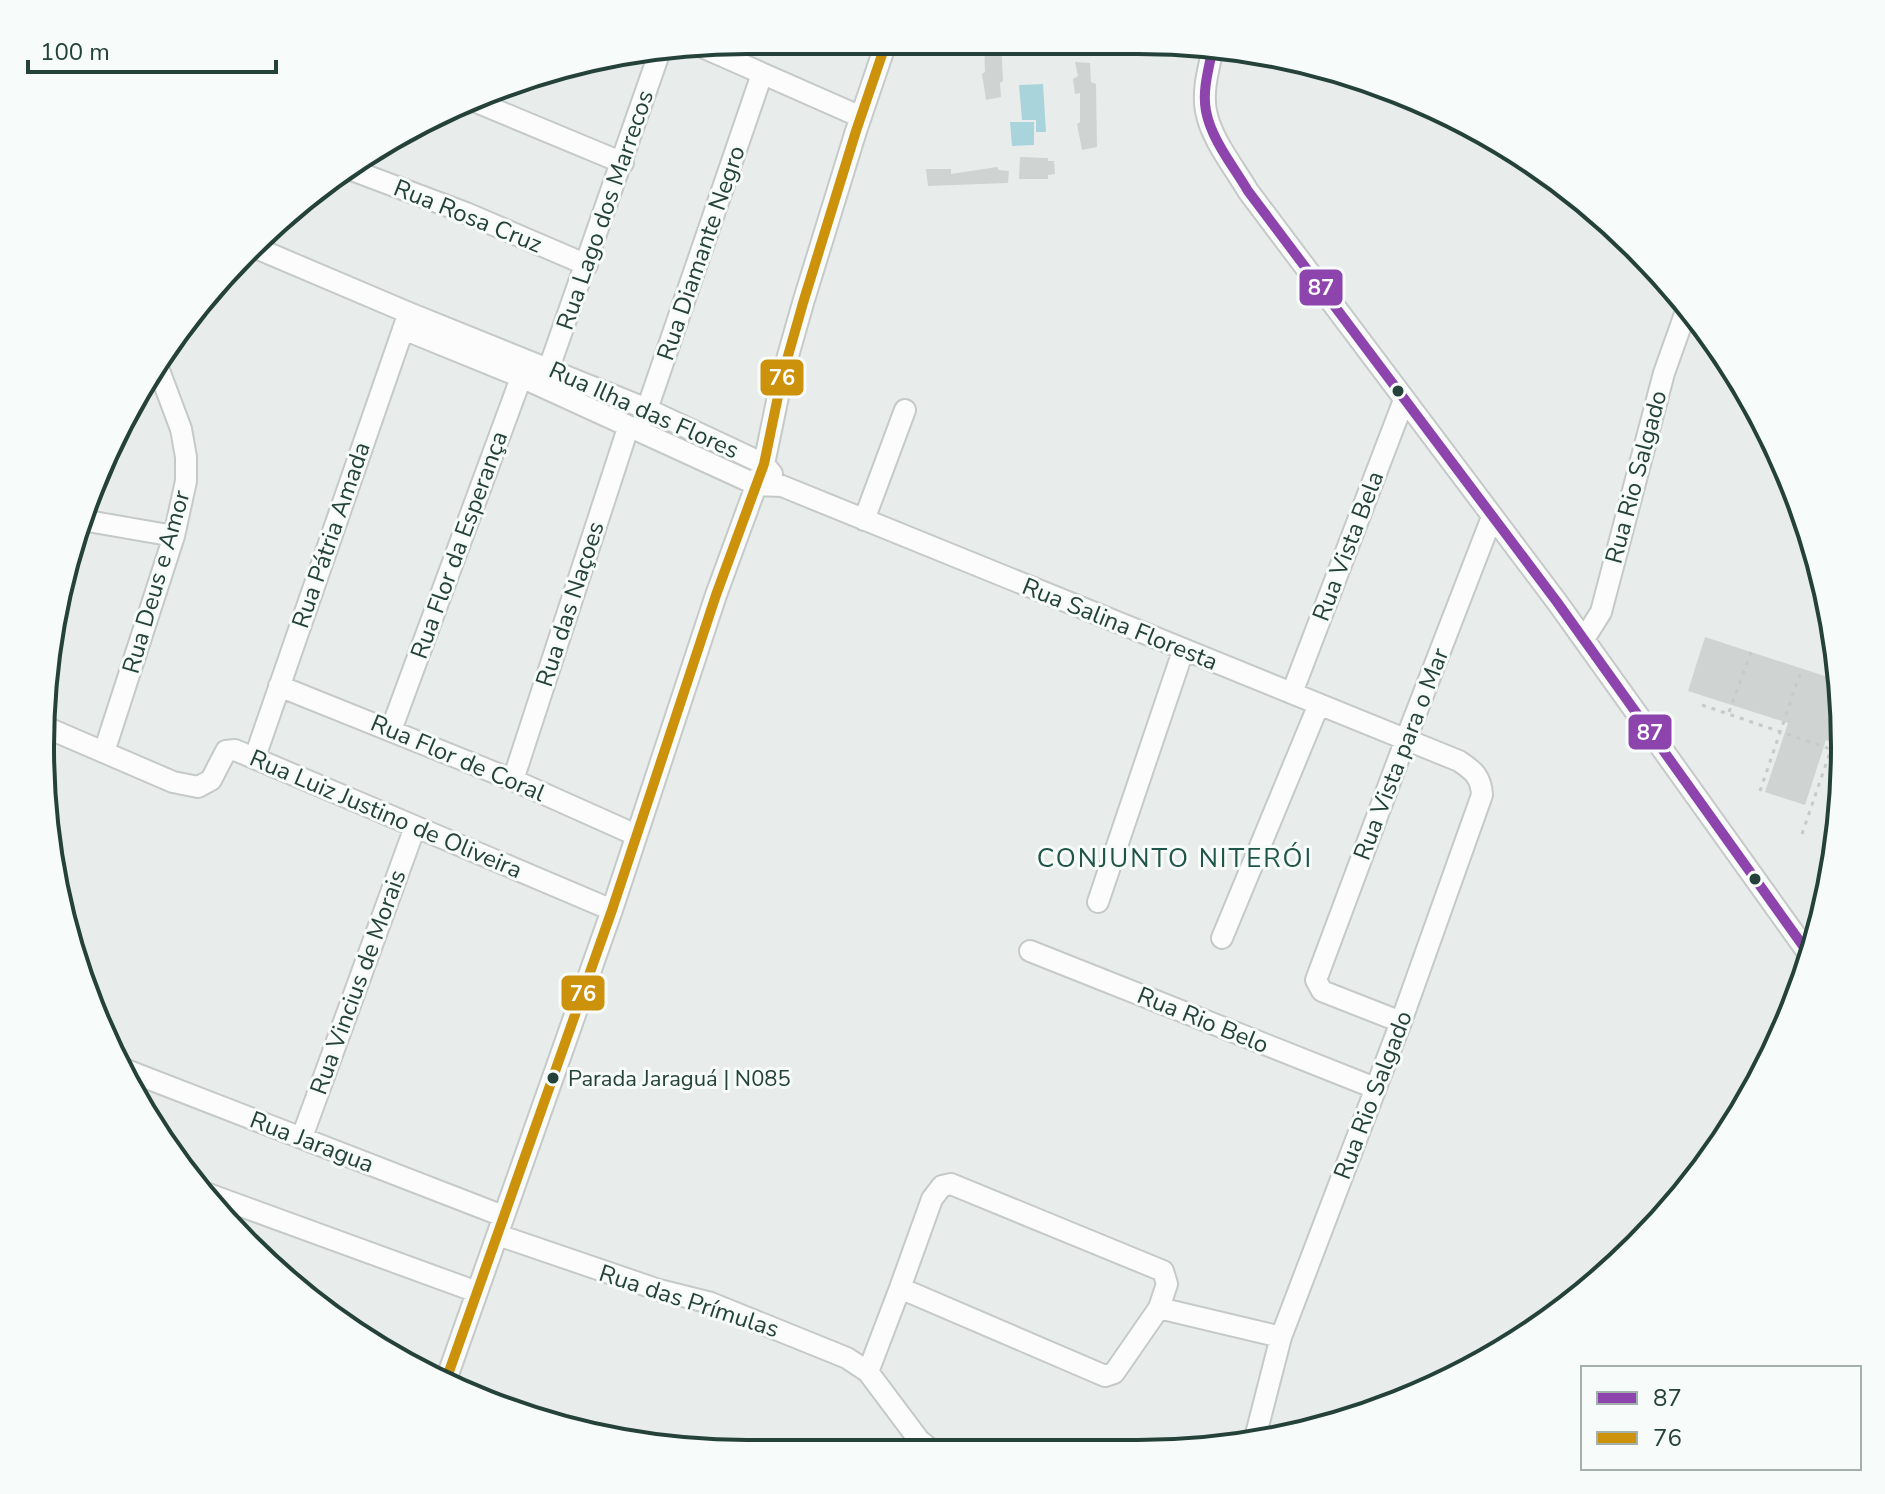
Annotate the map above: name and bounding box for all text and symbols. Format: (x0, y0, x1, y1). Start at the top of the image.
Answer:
scale bar (28, 24, 276, 74)
text: 100 m (40, 36, 110, 68)
street label: Rua Lago dos Marrecos (549, 86, 661, 334)
street label: Rua Diamante Negro (649, 141, 753, 365)
street label: Rua Rosa Cruz (389, 172, 547, 260)
line badge: 87 (1298, 268, 1344, 307)
text: 87 (1308, 273, 1334, 303)
street label: Rua Ilha das Flores (544, 354, 744, 466)
line badge: 76 (759, 358, 805, 397)
text: 76 (769, 363, 795, 393)
unlabelled marker (1390, 383, 1406, 399)
street label: Rua Rio Salgado (1597, 387, 1675, 567)
street label: Rua Flor da Esperança (403, 427, 515, 663)
street label: Rua Pátria Amada (284, 438, 378, 632)
street label: Rua Vista Bela (1305, 466, 1391, 626)
street label: Rua Deus e Amor (115, 486, 198, 677)
street label: Rua das Naçoes (528, 517, 612, 691)
street label: Rua Salina Floresta (1017, 570, 1223, 678)
street label: Rua Vista para o Mar (1346, 643, 1456, 865)
street label: Rua Flor de Coral (366, 707, 550, 809)
line badge: 87 (1627, 713, 1673, 751)
text: 87 (1637, 718, 1663, 748)
street label: Rua Luiz Justino de Oliveira (245, 742, 527, 886)
district label: CONJUNTO NITERÓI (1037, 841, 1313, 876)
street label: Rua Vincius de Morais (302, 865, 414, 1099)
unlabelled marker (1747, 871, 1763, 887)
line badge: 76 (560, 974, 606, 1012)
text: 76 (570, 979, 596, 1009)
street label: Rua Rio Belo (1133, 979, 1273, 1061)
street label: Rua Rio Salgado (1326, 1006, 1420, 1184)
place label: Parada Jaraguá | N085 (568, 1064, 791, 1094)
marker: Parada Jaraguá | N085 (545, 1070, 561, 1086)
street label: Rua Jaragua (245, 1104, 379, 1180)
street label: Rua das Prímulas (595, 1257, 783, 1345)
legend (1581, 1366, 1861, 1470)
text: 87 (1653, 1382, 1682, 1414)
text: 76 (1653, 1422, 1682, 1454)

